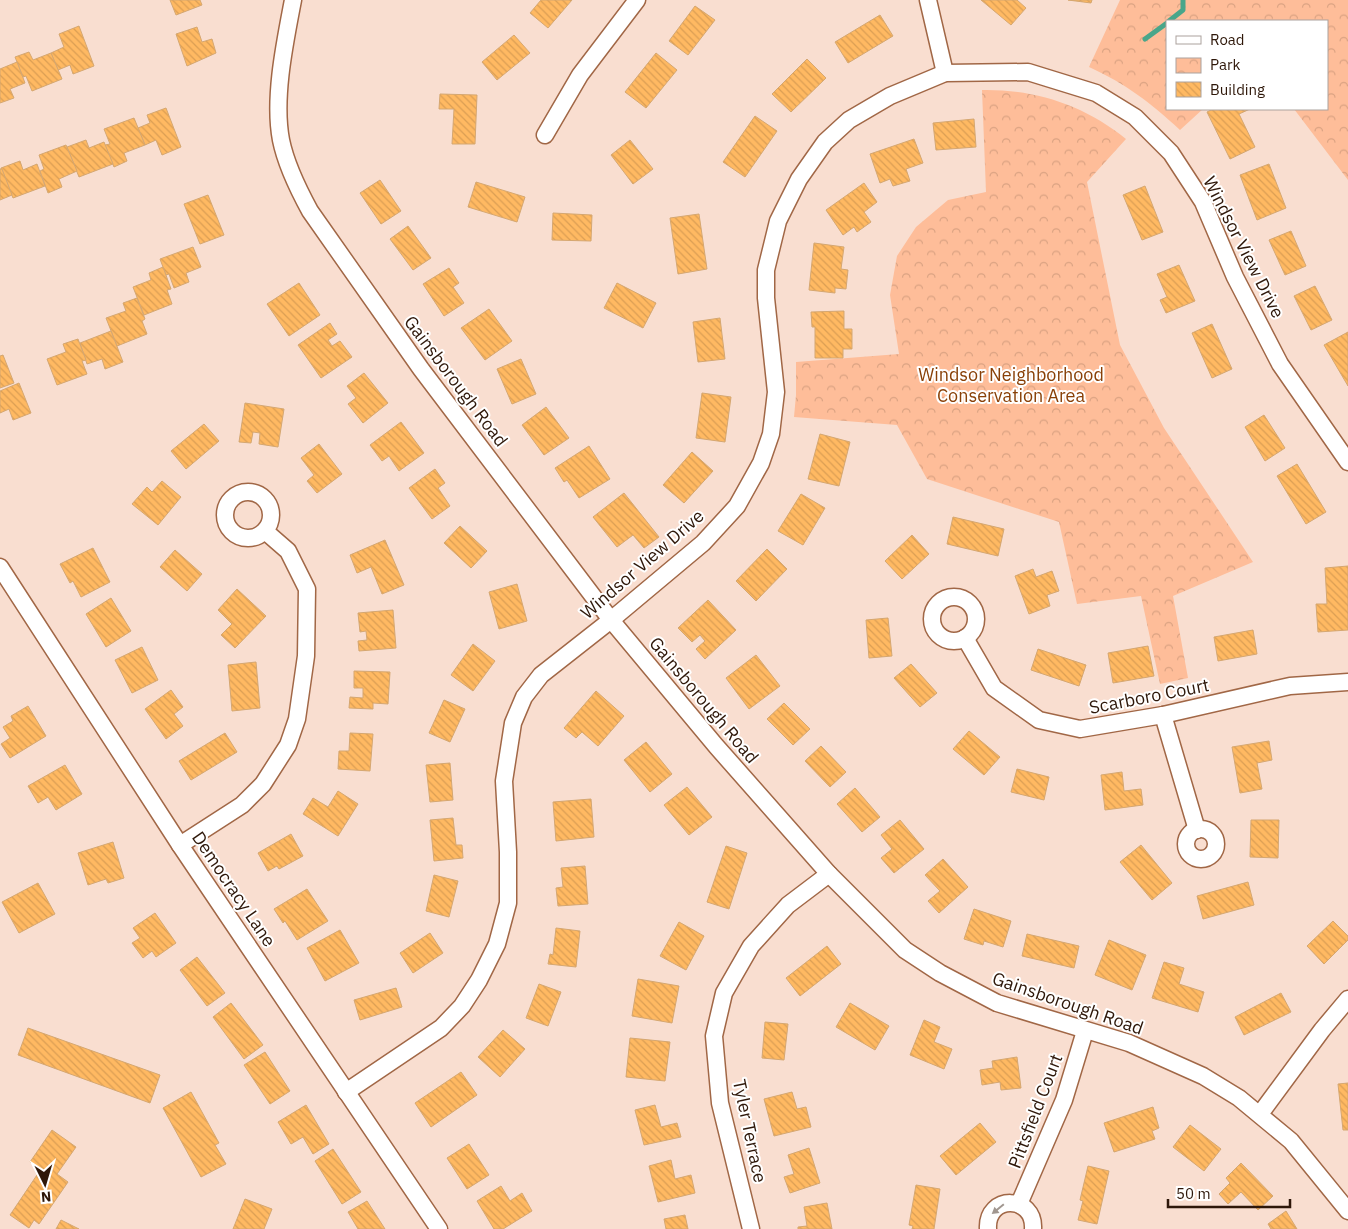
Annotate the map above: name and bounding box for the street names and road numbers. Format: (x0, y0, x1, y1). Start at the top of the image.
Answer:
street label: Windsor View Drive (1198, 172, 1290, 322)
street label: Gainsborough Road (399, 311, 513, 451)
street label: Windsor View Drive (576, 504, 708, 624)
street label: Gainsborough Road (644, 632, 764, 768)
street label: Scarboro Court (1087, 673, 1211, 719)
street label: Democracy Lane (187, 827, 281, 951)
street label: Gainsborough Road (989, 966, 1147, 1040)
street label: Pittsfield Court (1003, 1051, 1067, 1171)
street label: Tyler Terrace (728, 1077, 772, 1185)

